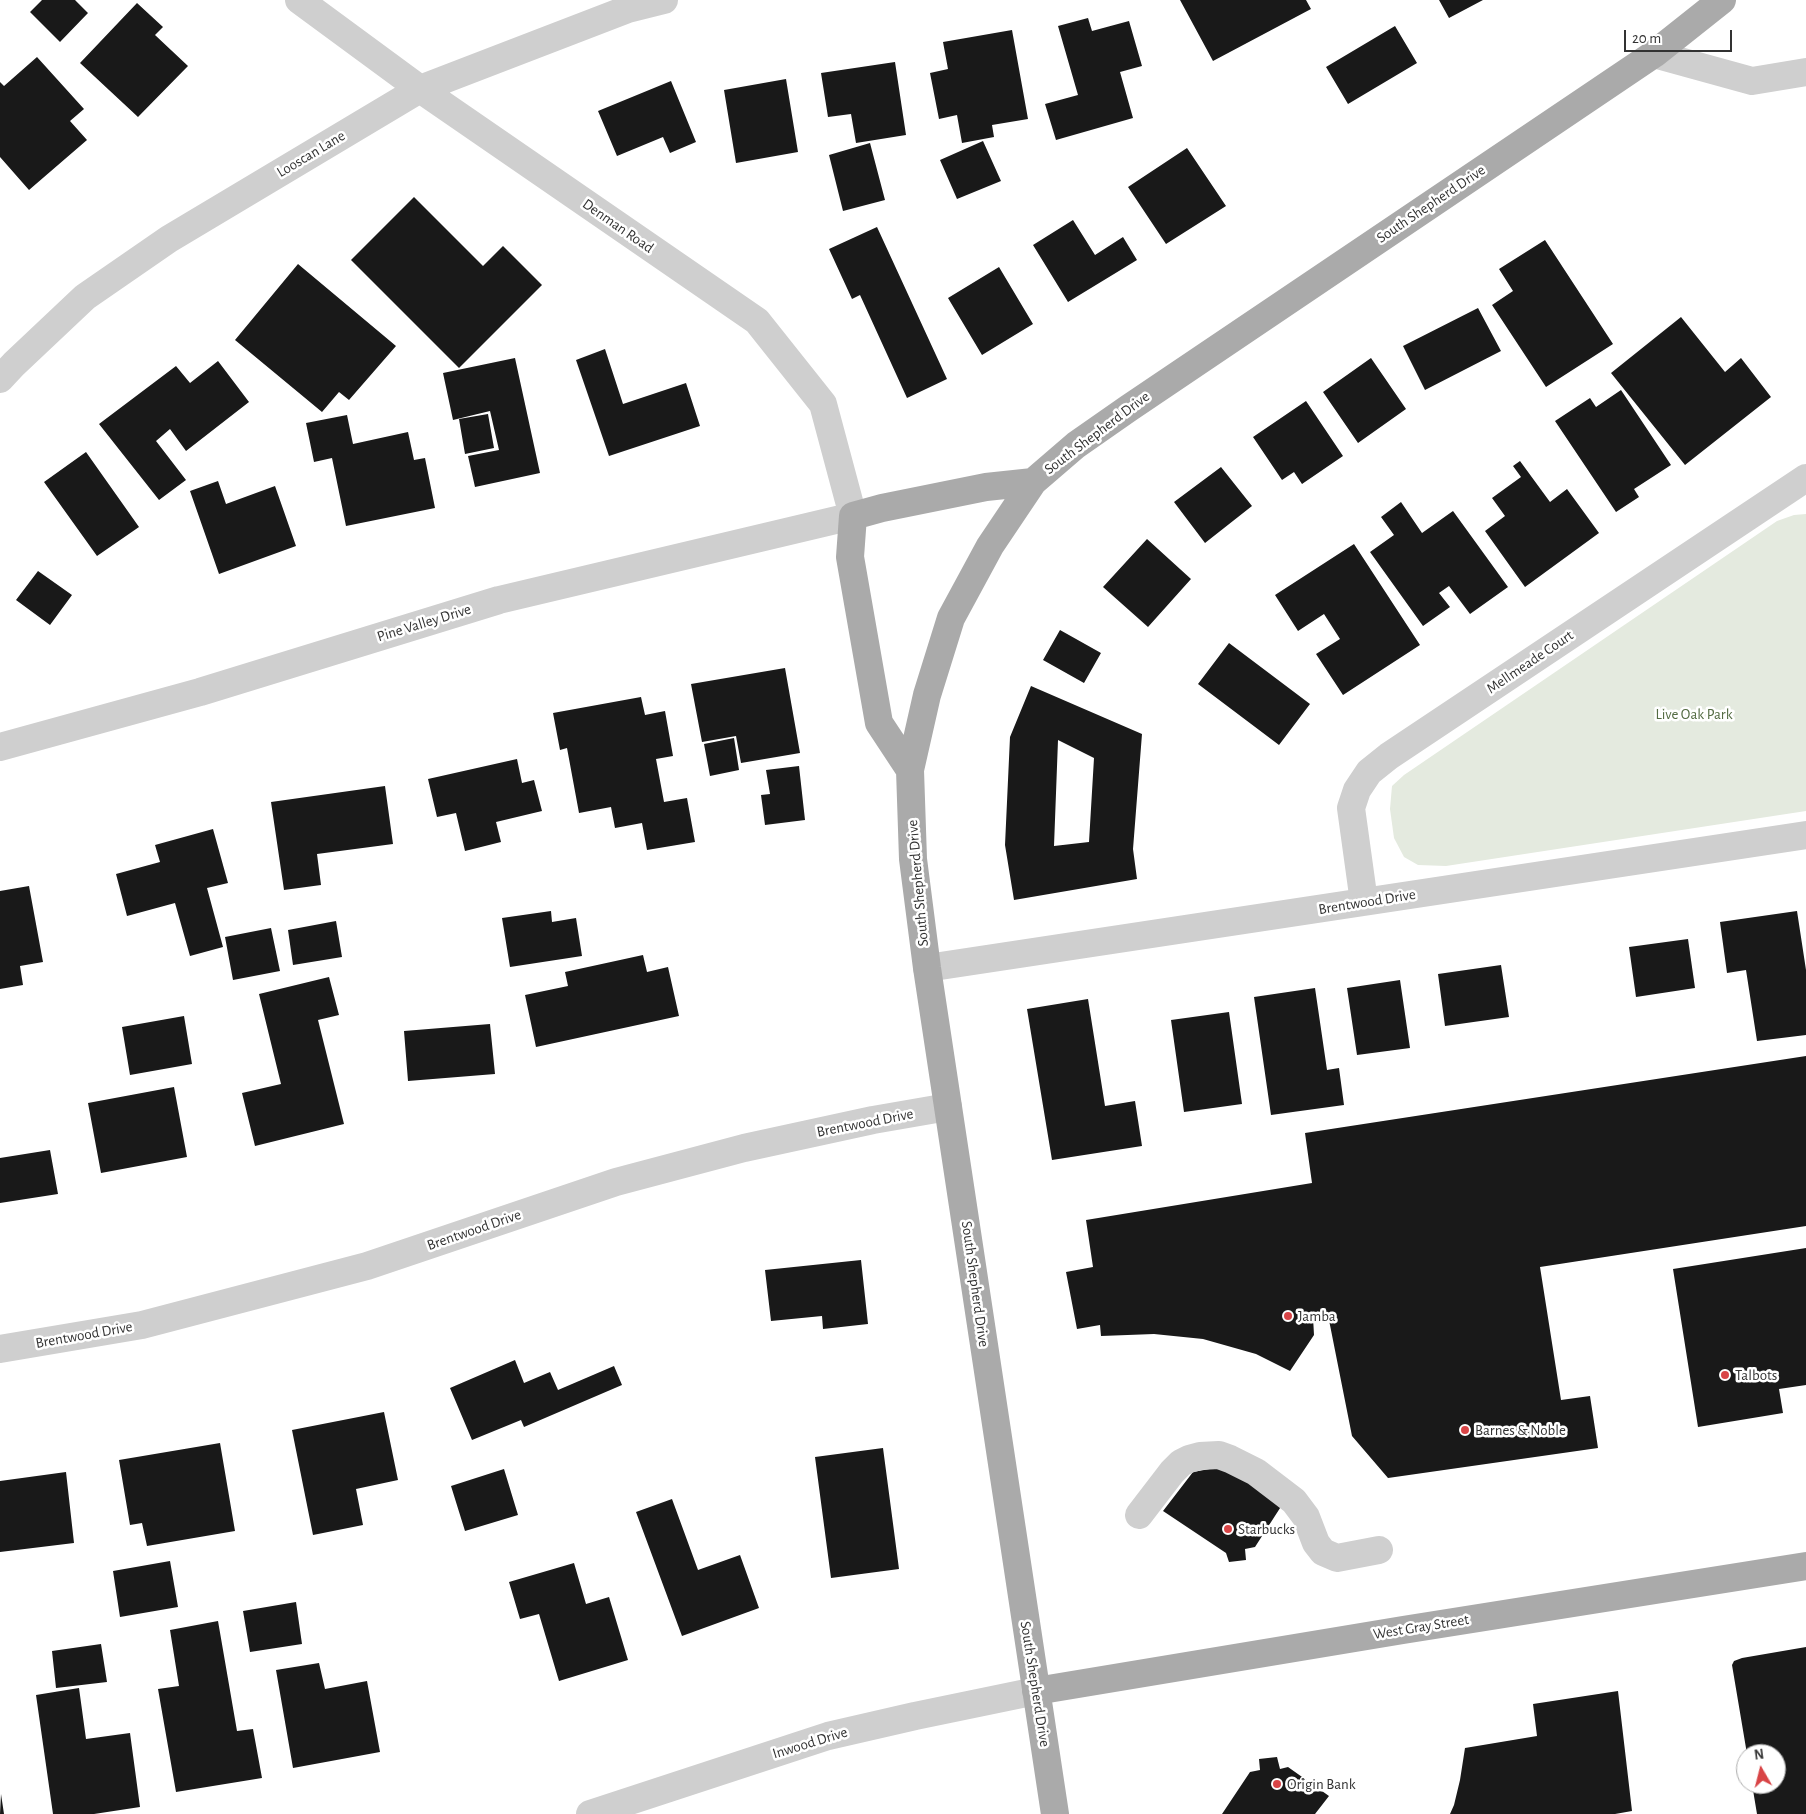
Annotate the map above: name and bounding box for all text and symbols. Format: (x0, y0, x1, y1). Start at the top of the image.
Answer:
scale bar (1626, 20, 1734, 52)
text: 20 m (1632, 31, 1661, 46)
street label: Looscan Lane (274, 127, 348, 181)
street label: South Shepherd Drive (1373, 161, 1489, 247)
street label: Denman Road (579, 195, 657, 257)
street label: South Shepherd Drive (1041, 388, 1153, 478)
street label: Pine Valley Drive (375, 600, 473, 646)
street label: Mellmeade Court (1483, 626, 1577, 698)
park label: Live Oak Park (1655, 705, 1733, 723)
street label: South Shepherd Drive (903, 819, 933, 947)
street label: Brentwood Drive (1317, 885, 1417, 919)
street label: Brentwood Drive (815, 1105, 915, 1141)
street label: Brentwood Drive (425, 1205, 523, 1255)
street label: South Shepherd Drive (957, 1220, 993, 1348)
place label: Jamba (1298, 1307, 1336, 1325)
marker: Jamba (1282, 1310, 1294, 1322)
street label: Brentwood Drive (34, 1318, 134, 1352)
place label: Talbots (1735, 1366, 1777, 1384)
marker: Talbots (1719, 1369, 1731, 1381)
place label: Barnes & Noble (1475, 1421, 1566, 1439)
marker: Barnes & Noble (1459, 1424, 1471, 1436)
place label: Starbucks (1238, 1520, 1295, 1538)
marker: Starbucks (1222, 1523, 1234, 1535)
street label: West Gray Street (1372, 1611, 1470, 1643)
street label: South Shepherd Drive (1016, 1620, 1054, 1748)
street label: Inwood Drive (770, 1723, 850, 1763)
north arrow (1736, 1744, 1786, 1794)
text: N (1753, 1748, 1765, 1763)
place label: Origin Bank (1287, 1775, 1356, 1793)
marker: Origin Bank (1271, 1778, 1283, 1790)

